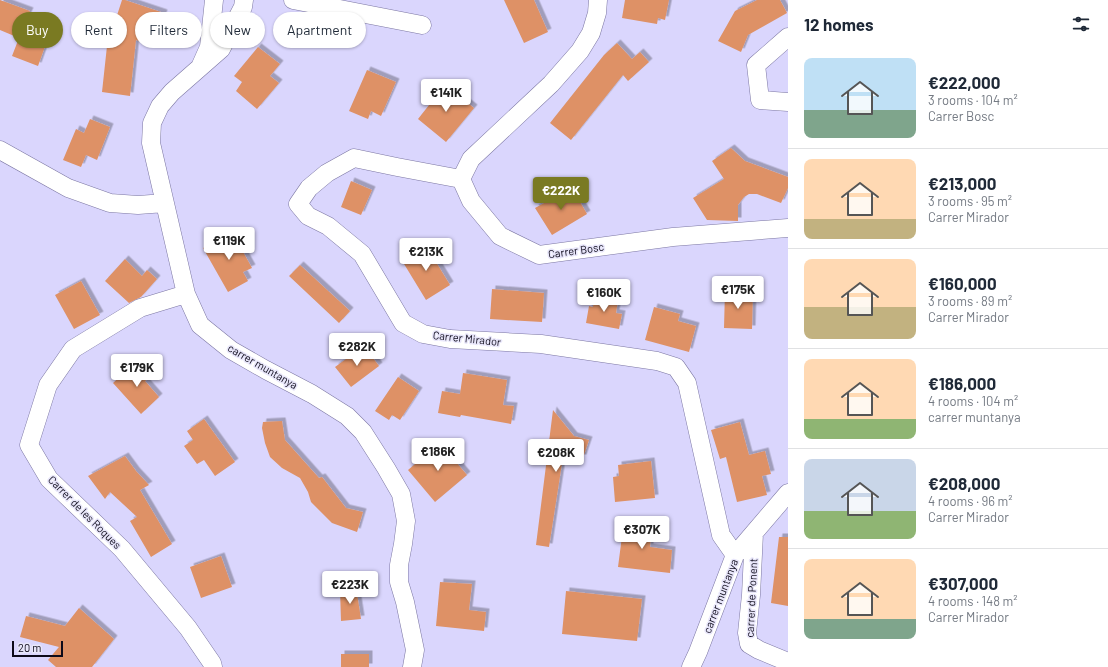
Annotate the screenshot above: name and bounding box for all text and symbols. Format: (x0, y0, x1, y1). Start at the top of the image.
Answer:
chip: Buy (12, 12, 63, 48)
chip: Rent (71, 12, 127, 48)
chip: Filters (135, 12, 202, 48)
chip: New (210, 12, 265, 48)
chip: Apartment (273, 12, 366, 48)
icon: filters (1070, 13, 1092, 35)
text: 12 homes (804, 14, 874, 34)
text: €222,000 (928, 72, 1000, 92)
icon: home (836, 74, 884, 122)
pin: €141K (418, 79, 474, 113)
text: €141K (430, 84, 462, 100)
text: 3 rooms · 104 m² (928, 92, 1018, 108)
text: Carrer Bosc (928, 108, 994, 124)
text: €213,000 (928, 173, 997, 193)
icon: home (836, 175, 884, 223)
pin: €222K (533, 177, 589, 211)
text: €222K (542, 182, 580, 198)
text: 3 rooms · 95 m² (928, 193, 1012, 209)
text: Carrer Mirador (928, 209, 1009, 225)
pin: €119K (201, 227, 257, 261)
text: €119K (213, 232, 245, 248)
pin: €213K (398, 238, 454, 272)
street label: Carrer Bosc (547, 240, 605, 260)
text: €213K (408, 243, 444, 259)
text: €160,000 (928, 273, 997, 293)
icon: home (836, 275, 884, 323)
pin: €175K (710, 276, 766, 310)
pin: €160K (576, 279, 632, 313)
text: €175K (721, 281, 755, 297)
text: €160K (586, 284, 622, 300)
text: 3 rooms · 89 m² (928, 293, 1012, 309)
text: Carrer Mirador (928, 309, 1009, 325)
street label: Carrer Mirador (432, 328, 502, 348)
pin: €282K (329, 333, 385, 367)
text: €282K (338, 338, 376, 354)
street label: carrer muntanya (226, 341, 300, 391)
pin: €179K (109, 354, 165, 388)
text: €179K (120, 359, 154, 375)
text: €186,000 (928, 373, 996, 393)
icon: home (836, 375, 884, 423)
text: 4 rooms · 104 m² (928, 393, 1018, 409)
text: carrer muntanya (928, 409, 1021, 425)
pin: €186K (410, 438, 466, 472)
pin: €208K (528, 439, 584, 473)
text: €186K (421, 443, 456, 459)
text: €208K (537, 444, 575, 460)
street label: Carrer de les Roques (46, 473, 124, 551)
text: €208,000 (928, 473, 1000, 493)
icon: home (836, 475, 884, 523)
text: 4 rooms · 96 m² (928, 493, 1013, 509)
text: Carrer Mirador (928, 509, 1009, 525)
pin: €307K (614, 516, 670, 550)
text: €307K (623, 521, 661, 537)
street label: carrer muntanya (700, 557, 740, 635)
street label: carrer de Ponent (742, 558, 760, 638)
pin: €223K (322, 571, 378, 605)
text: €307,000 (928, 573, 998, 593)
icon: home (836, 575, 884, 623)
text: €223K (331, 576, 369, 592)
text: 4 rooms · 148 m² (928, 593, 1018, 609)
text: Carrer Mirador (928, 609, 1009, 625)
scale bar (12, 639, 63, 658)
text: 20 m (18, 641, 41, 654)

